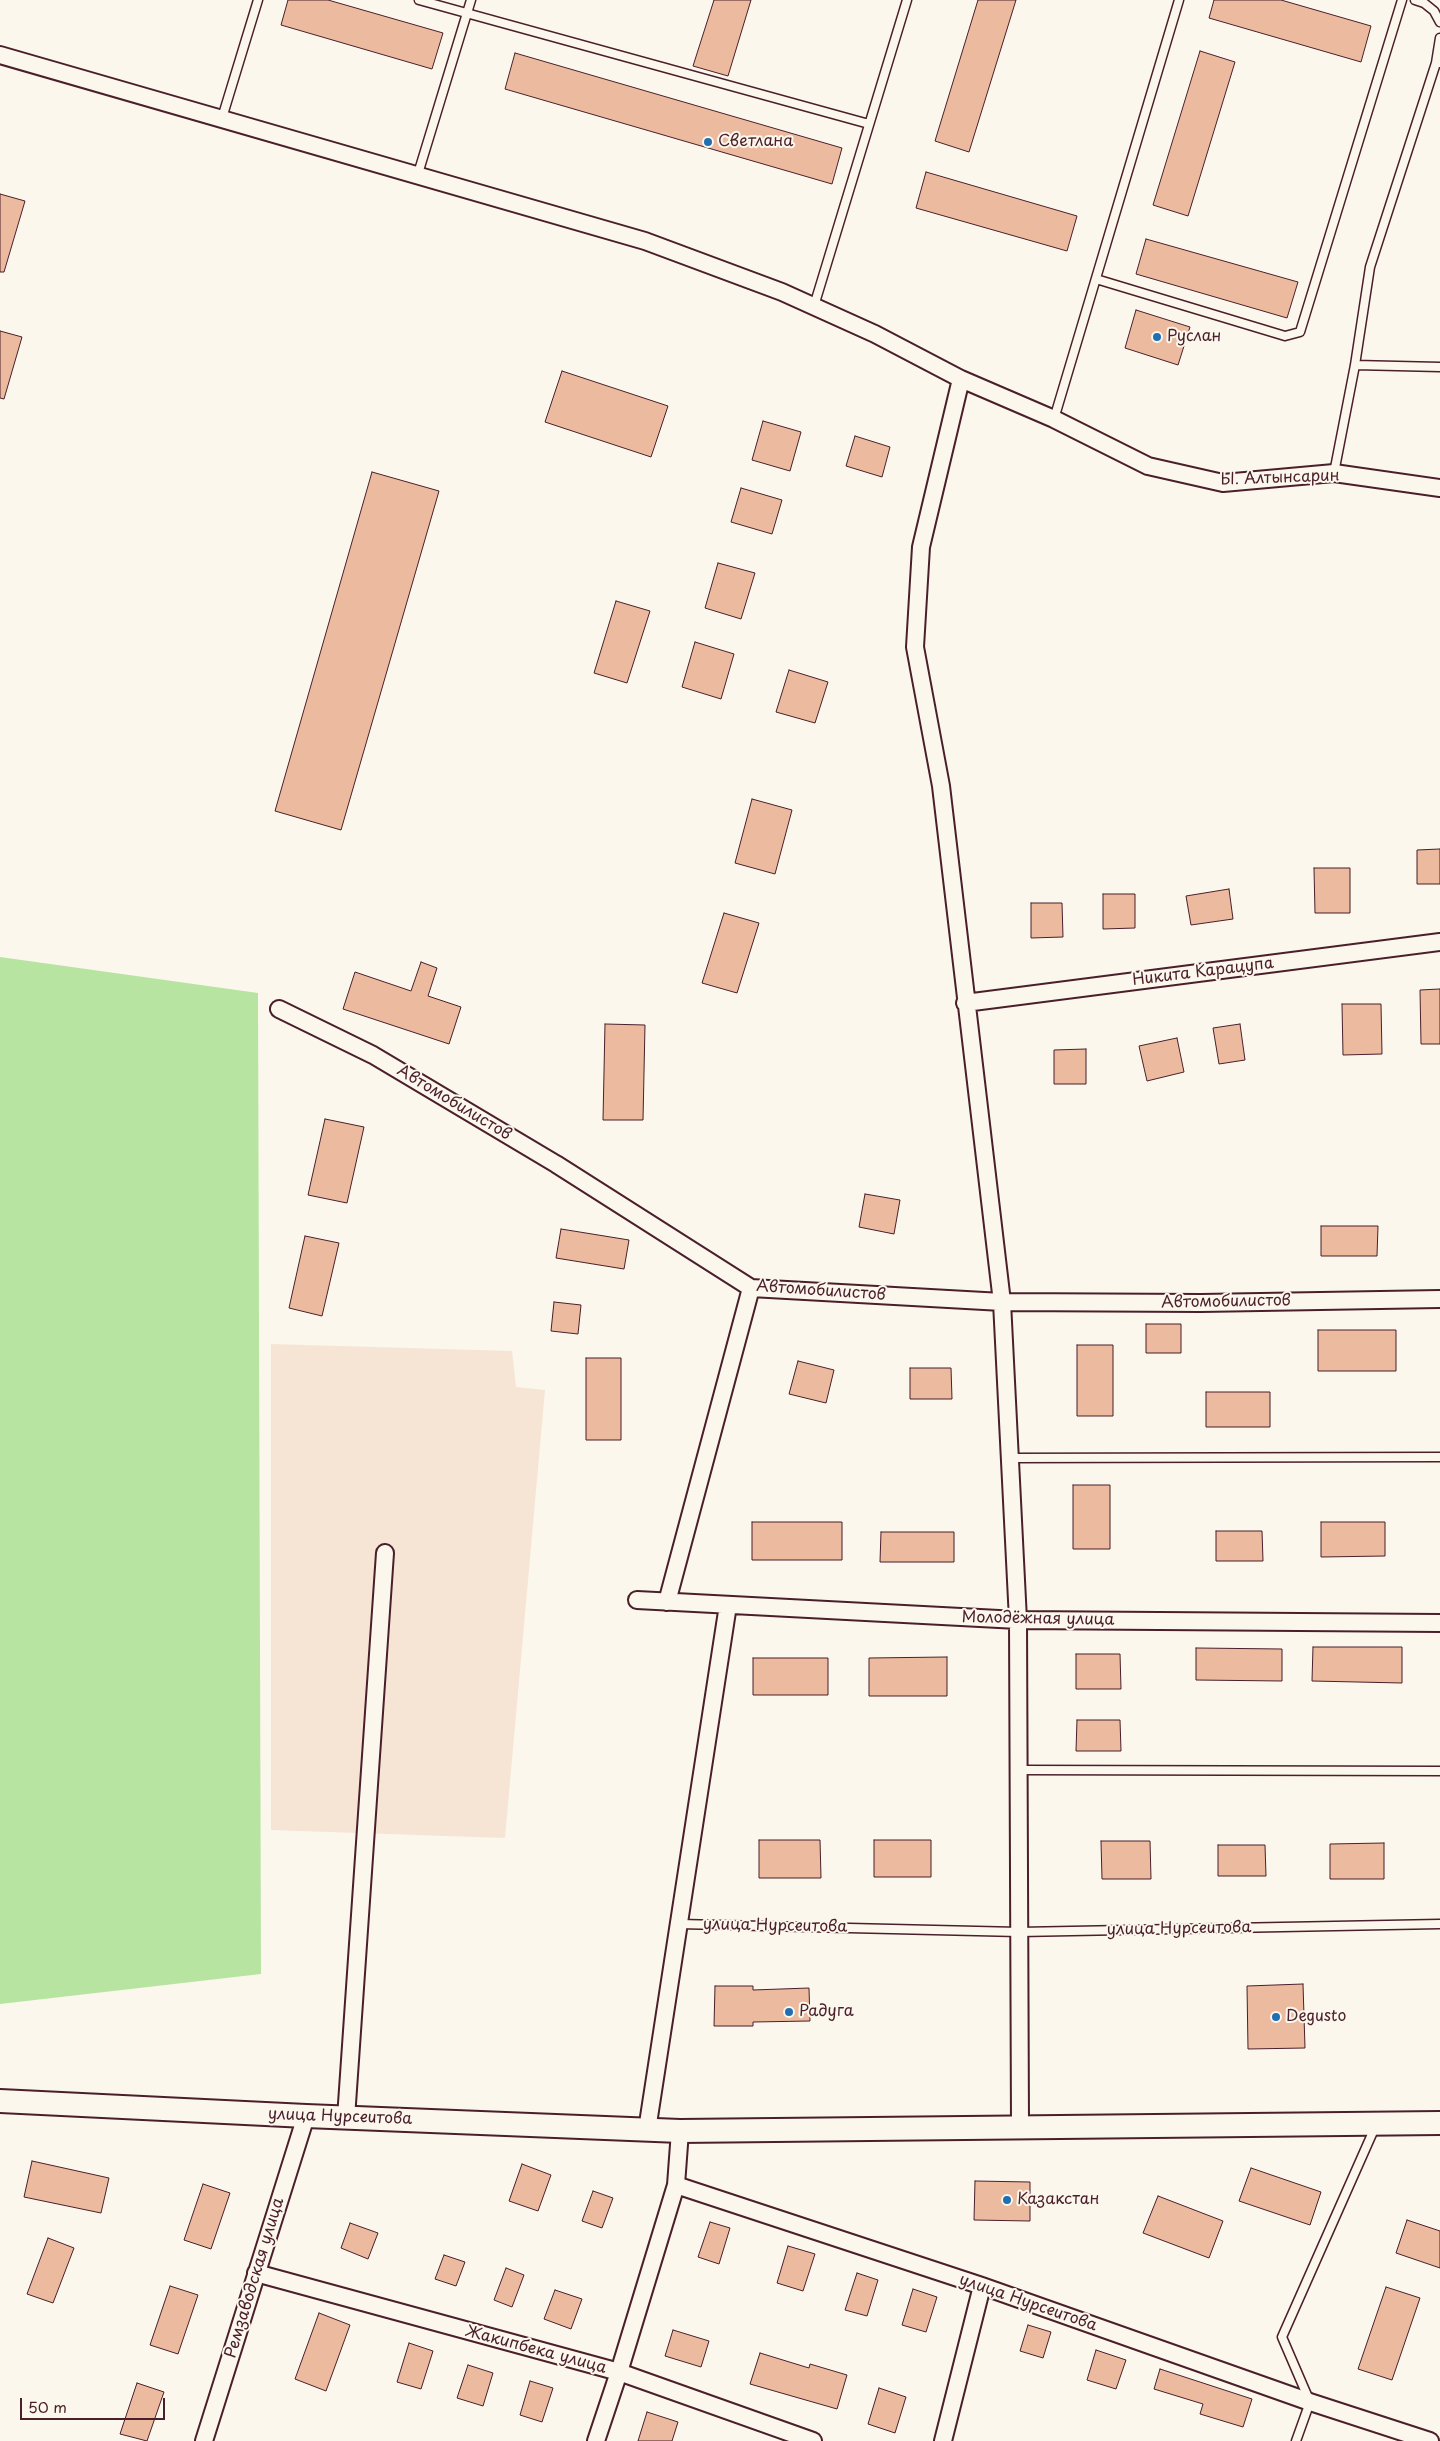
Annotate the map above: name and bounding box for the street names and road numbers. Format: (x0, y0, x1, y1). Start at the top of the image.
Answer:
street label: Ы. Алтынсарин (1220, 466, 1340, 490)
street label: Никита Карацупа (1131, 954, 1275, 990)
street label: Автомобилистов (393, 1061, 515, 1145)
street label: Автомобилистов (756, 1277, 886, 1305)
street label: Автомобилистов (1161, 1291, 1291, 1313)
street label: Молодёжная улица (962, 1608, 1114, 1630)
street label: улица Нурсеитова (703, 1915, 847, 1937)
street label: улица Нурсеитова (1107, 1918, 1251, 1940)
street label: улица Нурсеитова (267, 2105, 413, 2129)
street label: Ремзаводская улица (221, 2196, 289, 2360)
street label: улица Нурсеитова (957, 2270, 1099, 2336)
street label: Жакипбека улица (463, 2322, 609, 2378)

